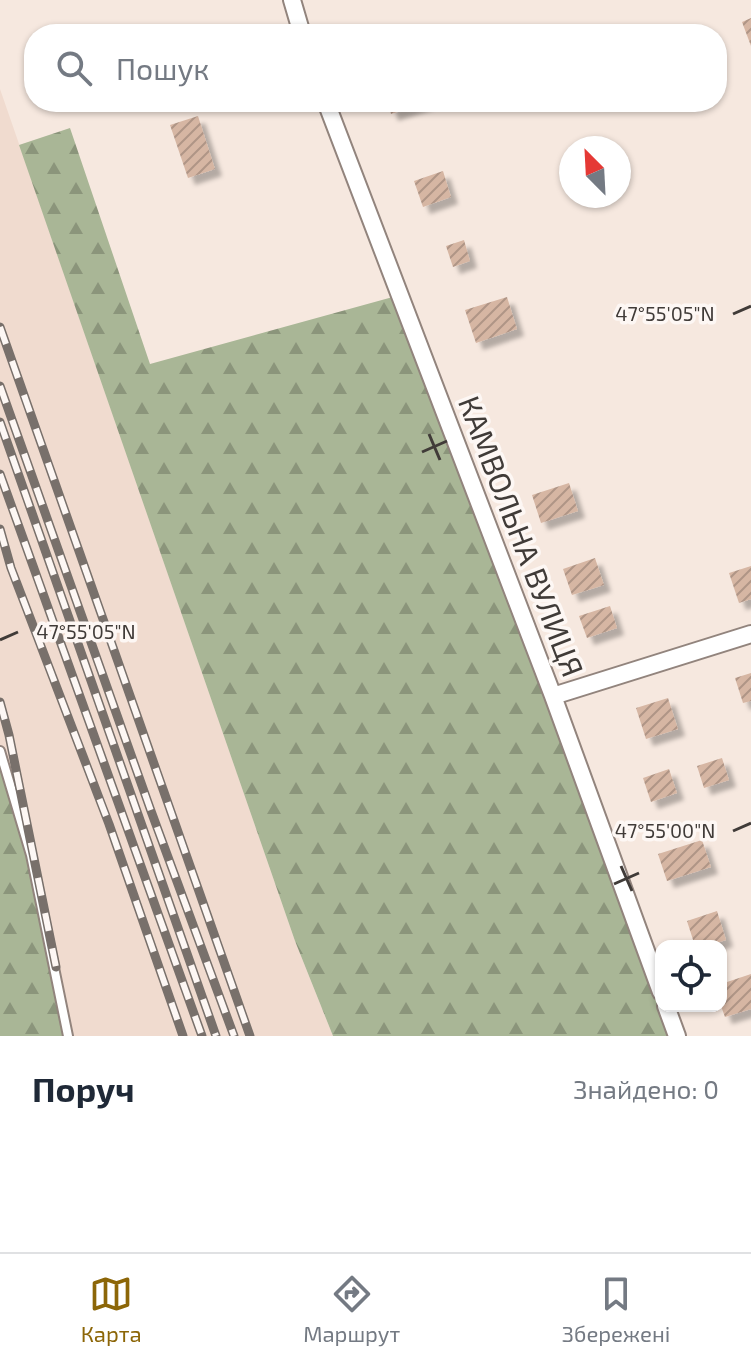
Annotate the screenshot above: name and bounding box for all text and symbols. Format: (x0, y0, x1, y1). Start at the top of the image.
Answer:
search box (24, 24, 727, 112)
icon: search (52, 46, 96, 90)
text: Пошук (116, 50, 209, 86)
north arrow (559, 136, 631, 208)
text: 47°55'05"N (615, 301, 715, 325)
street label: КАМВОЛЬНА ВУЛИЦЯ (452, 391, 592, 681)
text: 47°55'05"N (36, 619, 136, 643)
text: 47°55'00"N (615, 818, 715, 842)
map controls (655, 940, 727, 1012)
button: locate (655, 940, 727, 1012)
text: Поруч (32, 1068, 135, 1109)
text: Знайдено: 0 (573, 1073, 719, 1104)
tab: Карта (81, 1272, 142, 1346)
tab: Маршрут (303, 1272, 400, 1346)
tab: Збережені (562, 1272, 670, 1346)

